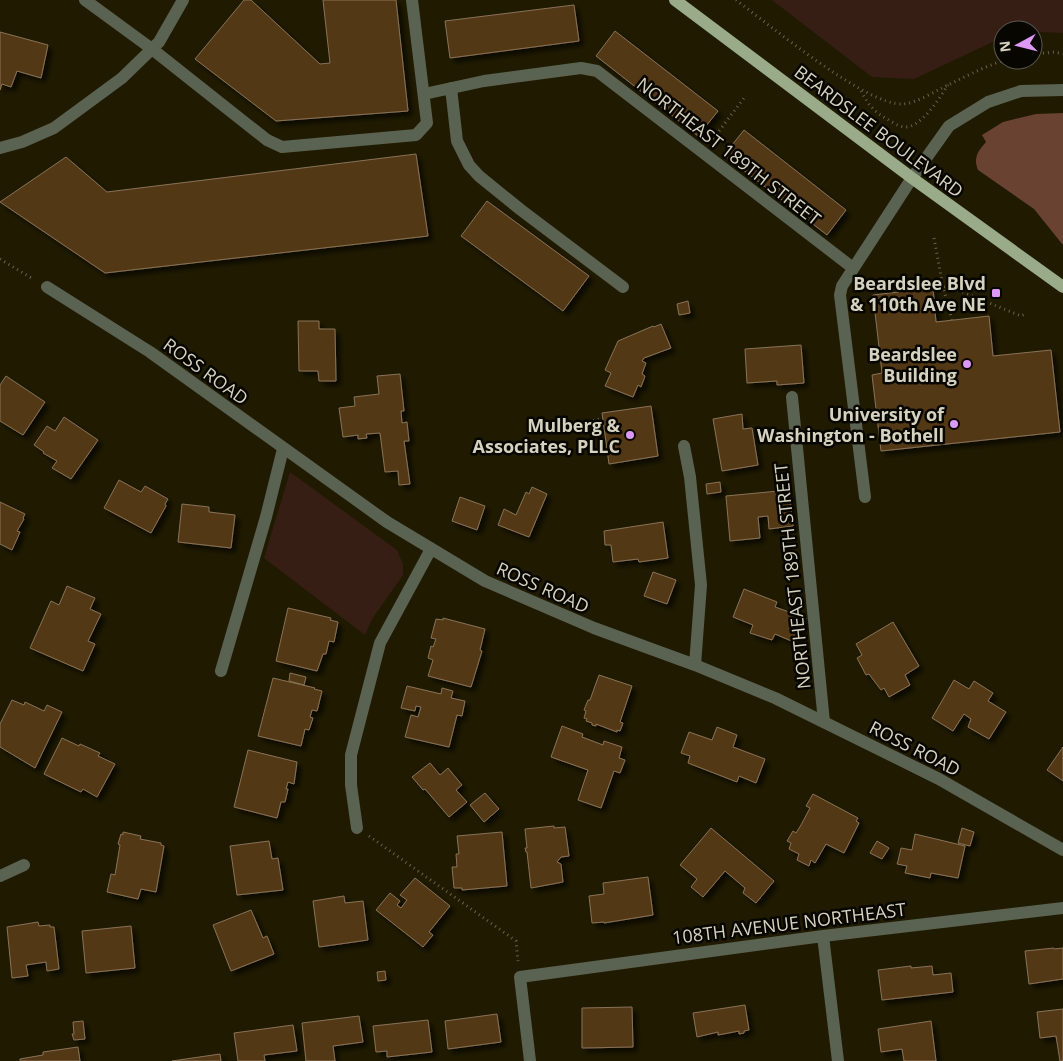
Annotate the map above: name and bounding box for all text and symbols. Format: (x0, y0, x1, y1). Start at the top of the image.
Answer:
north arrow (993, 20, 1043, 70)
text: N (994, 40, 1015, 53)
street label: BEARDSLEE BOULEVARD (790, 60, 968, 202)
street label: NORTHEAST 189TH STREET (632, 72, 826, 230)
place label: Beardslee Blvd & 110th Ave NE (850, 271, 986, 316)
marker: Beardslee Blvd & 110th Ave NE (990, 287, 1002, 299)
street label: ROSS ROAD (159, 332, 253, 410)
place label: Beardslee Building (868, 342, 957, 387)
marker: Beardslee Building (961, 358, 973, 370)
place label: University of Washington - Bothell (757, 402, 945, 447)
place label: Mulberg & Associates, PLLC (473, 413, 620, 458)
marker: University of Washington - Bothell (948, 418, 960, 430)
marker: Mulberg & Associates, PLLC (624, 429, 636, 441)
street label: NORTHEAST 189TH STREET (768, 462, 816, 690)
street label: ROSS ROAD (493, 556, 593, 618)
street label: ROSS ROAD (865, 715, 965, 781)
street label: 108TH AVENUE NORTHEAST (671, 897, 907, 949)

